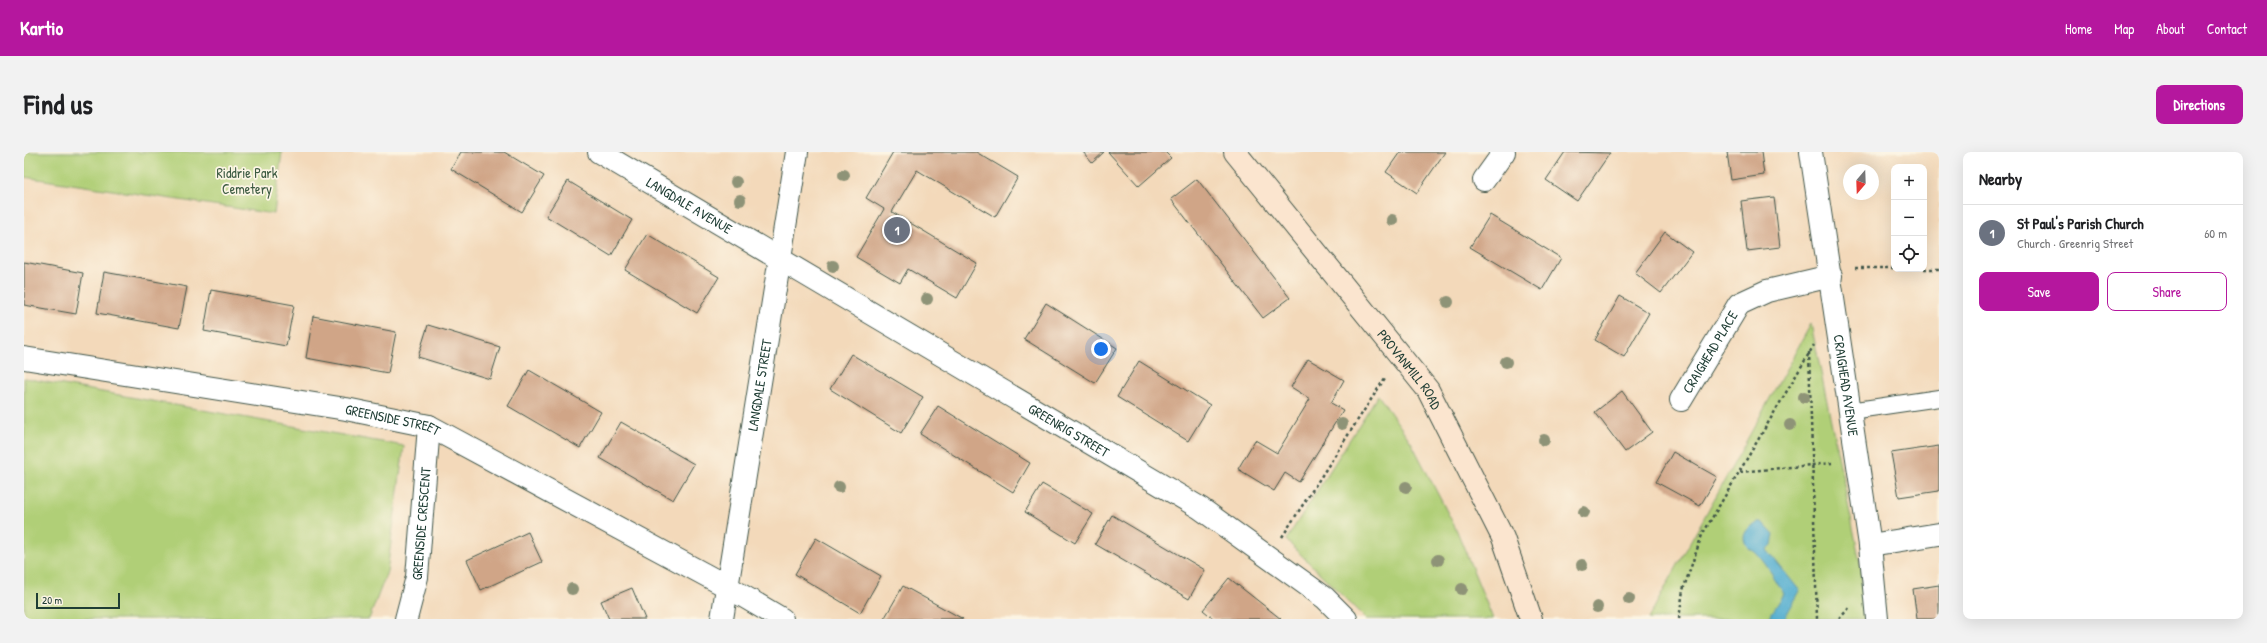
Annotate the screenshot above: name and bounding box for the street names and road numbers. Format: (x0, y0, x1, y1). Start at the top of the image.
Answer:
street label: LANGDALE AVENUE (643, 172, 736, 238)
street label: CRAIGHEAD PLACE (1677, 307, 1742, 397)
street label: PROVANMILL ROAD (1373, 325, 1446, 413)
street label: CRAIGHEAD AVENUE (1830, 333, 1864, 438)
street label: LANGDALE STREET (742, 337, 776, 432)
street label: GREENRIG STREET (1025, 398, 1113, 461)
street label: GREENSIDE STREET (344, 399, 445, 440)
street label: GREENSIDE CRESCENT (407, 466, 435, 581)

